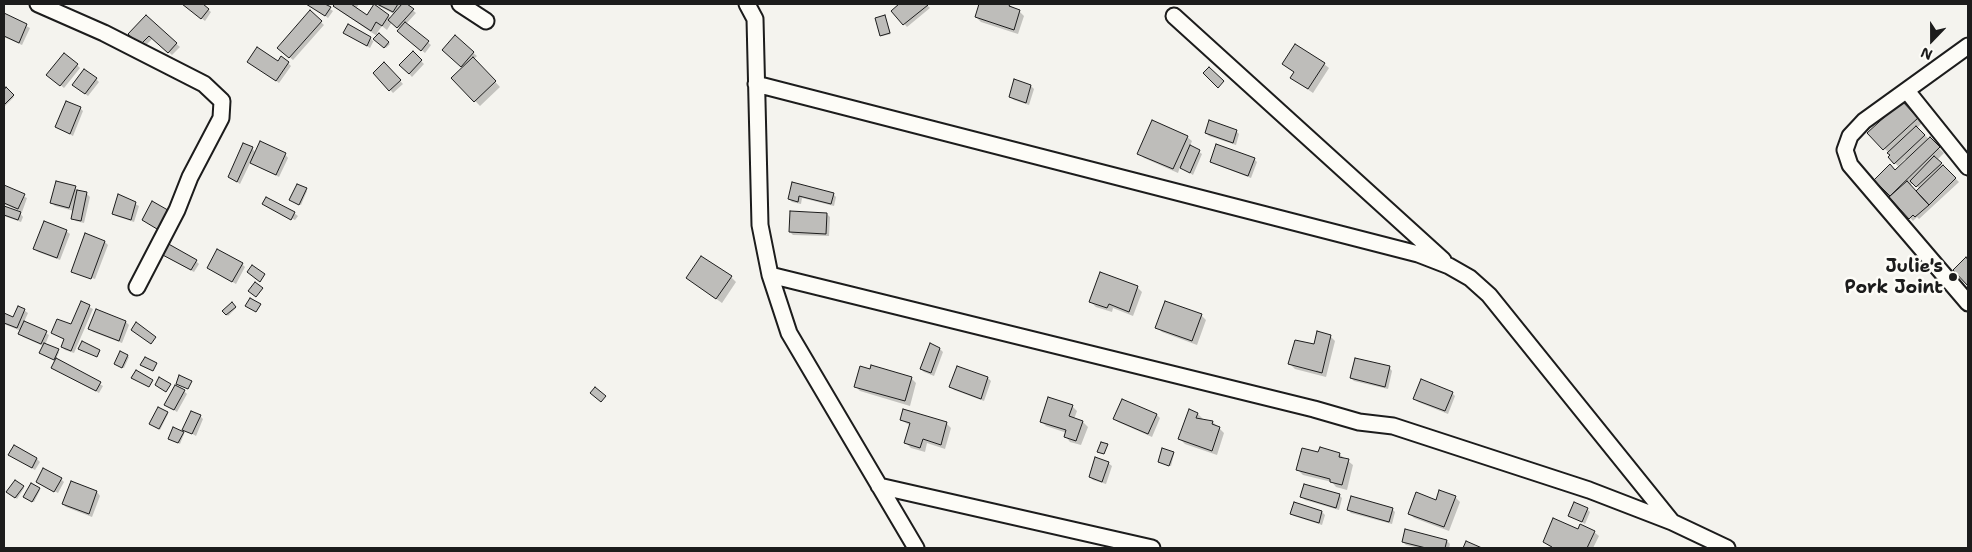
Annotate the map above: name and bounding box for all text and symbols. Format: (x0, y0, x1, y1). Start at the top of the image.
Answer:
north arrow (1907, 15, 1957, 65)
text: N (1918, 43, 1935, 64)
place label: Julie's Pork Joint (1845, 256, 1943, 298)
marker: Julie's Pork Joint (1947, 271, 1959, 283)

